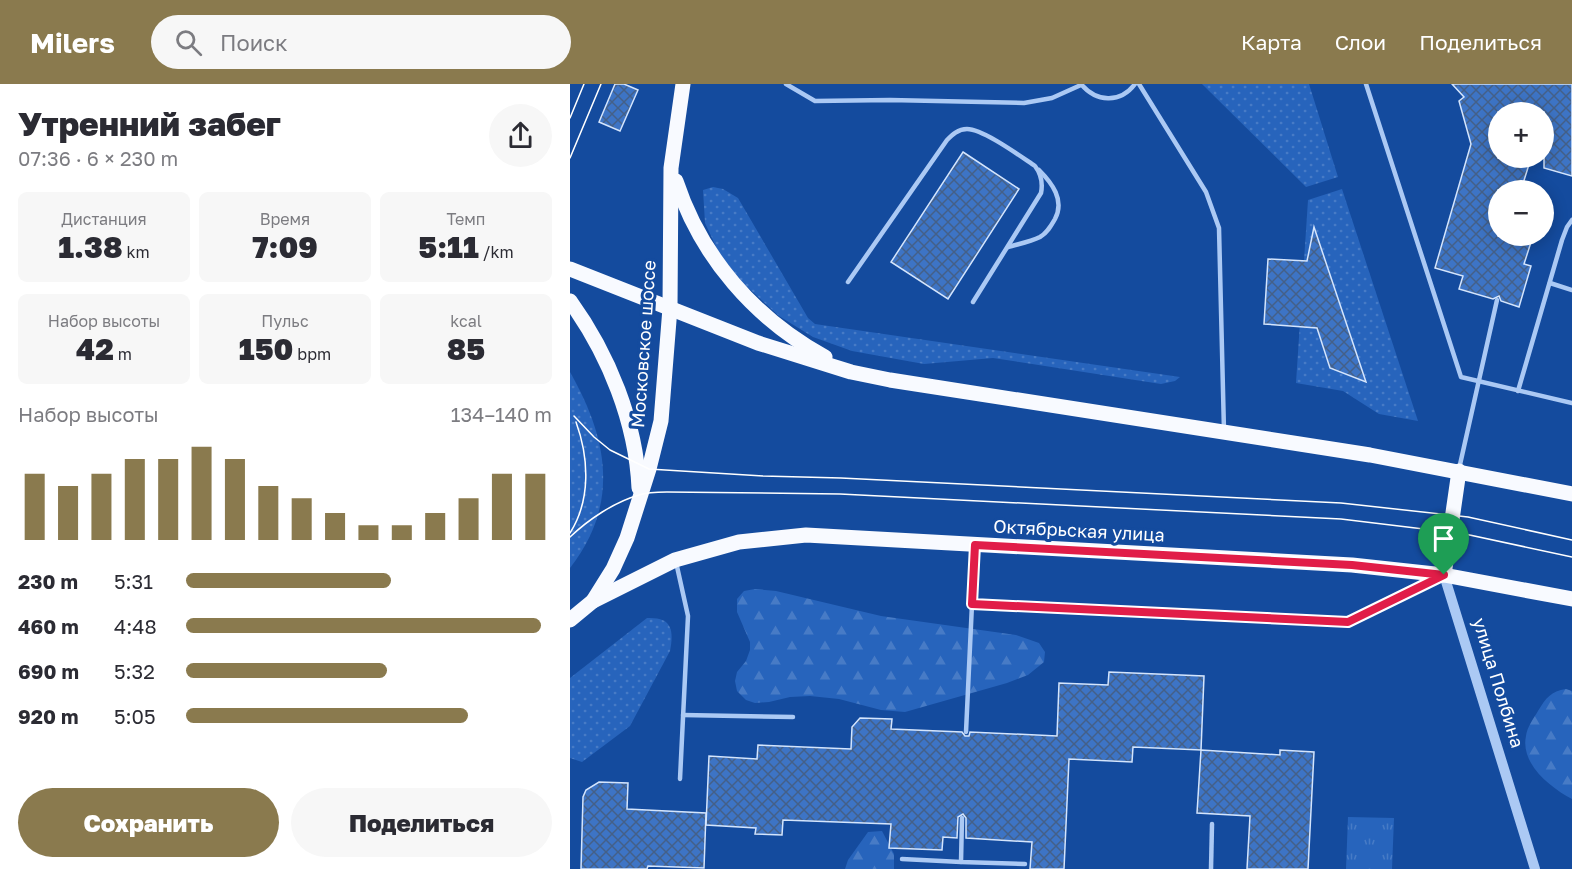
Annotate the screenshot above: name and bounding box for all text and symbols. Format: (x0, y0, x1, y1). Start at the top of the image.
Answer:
search box (151, 15, 571, 69)
text: Milers (30, 26, 115, 59)
icon: search (172, 26, 205, 59)
text: Поиск (220, 29, 288, 56)
text: Карта (1241, 29, 1302, 55)
text: Слои (1335, 29, 1386, 55)
text: Поделиться (1419, 29, 1542, 55)
map controls (1488, 102, 1554, 246)
button: + (1488, 102, 1554, 168)
text: Утренний забег (18, 104, 281, 143)
button: share (489, 104, 552, 167)
text: 07:36 · 6 × 230 m (18, 146, 178, 170)
button: − (1488, 180, 1554, 246)
text: Дистанция (61, 209, 147, 229)
text: Время (260, 209, 310, 229)
text: Темп (447, 209, 485, 229)
text: 1.38 (58, 229, 123, 265)
text: 7:09 (252, 229, 318, 265)
text: 5:11 (418, 229, 479, 265)
text: km (123, 242, 150, 262)
text: /km (479, 242, 514, 262)
street label: Московское шоссе (626, 259, 660, 429)
text: Набор высоты (48, 311, 160, 331)
text: Пульс (261, 311, 309, 331)
text: kcal (450, 311, 482, 331)
text: 42 (76, 331, 114, 367)
text: 150 (239, 331, 293, 367)
text: 85 (447, 331, 485, 367)
text: m (114, 344, 132, 364)
text: bpm (293, 344, 331, 364)
text: Набор высоты (18, 402, 159, 426)
text: 134–140 m (451, 402, 552, 426)
pin (1418, 513, 1469, 575)
street label: Октябрьская улица (993, 515, 1165, 545)
icon: arrive (1427, 522, 1460, 555)
text: 230 m (18, 569, 78, 593)
text: 5:31 (114, 569, 153, 593)
text: 460 m (18, 614, 79, 638)
text: 4:48 (114, 614, 157, 638)
street label: улица Полбина (1469, 615, 1529, 750)
text: 690 m (18, 659, 79, 683)
text: 5:32 (114, 659, 155, 683)
text: 920 m (18, 704, 78, 728)
text: 5:05 (114, 704, 156, 728)
button: Сохранить (18, 788, 279, 857)
button: Поделиться (291, 788, 552, 857)

